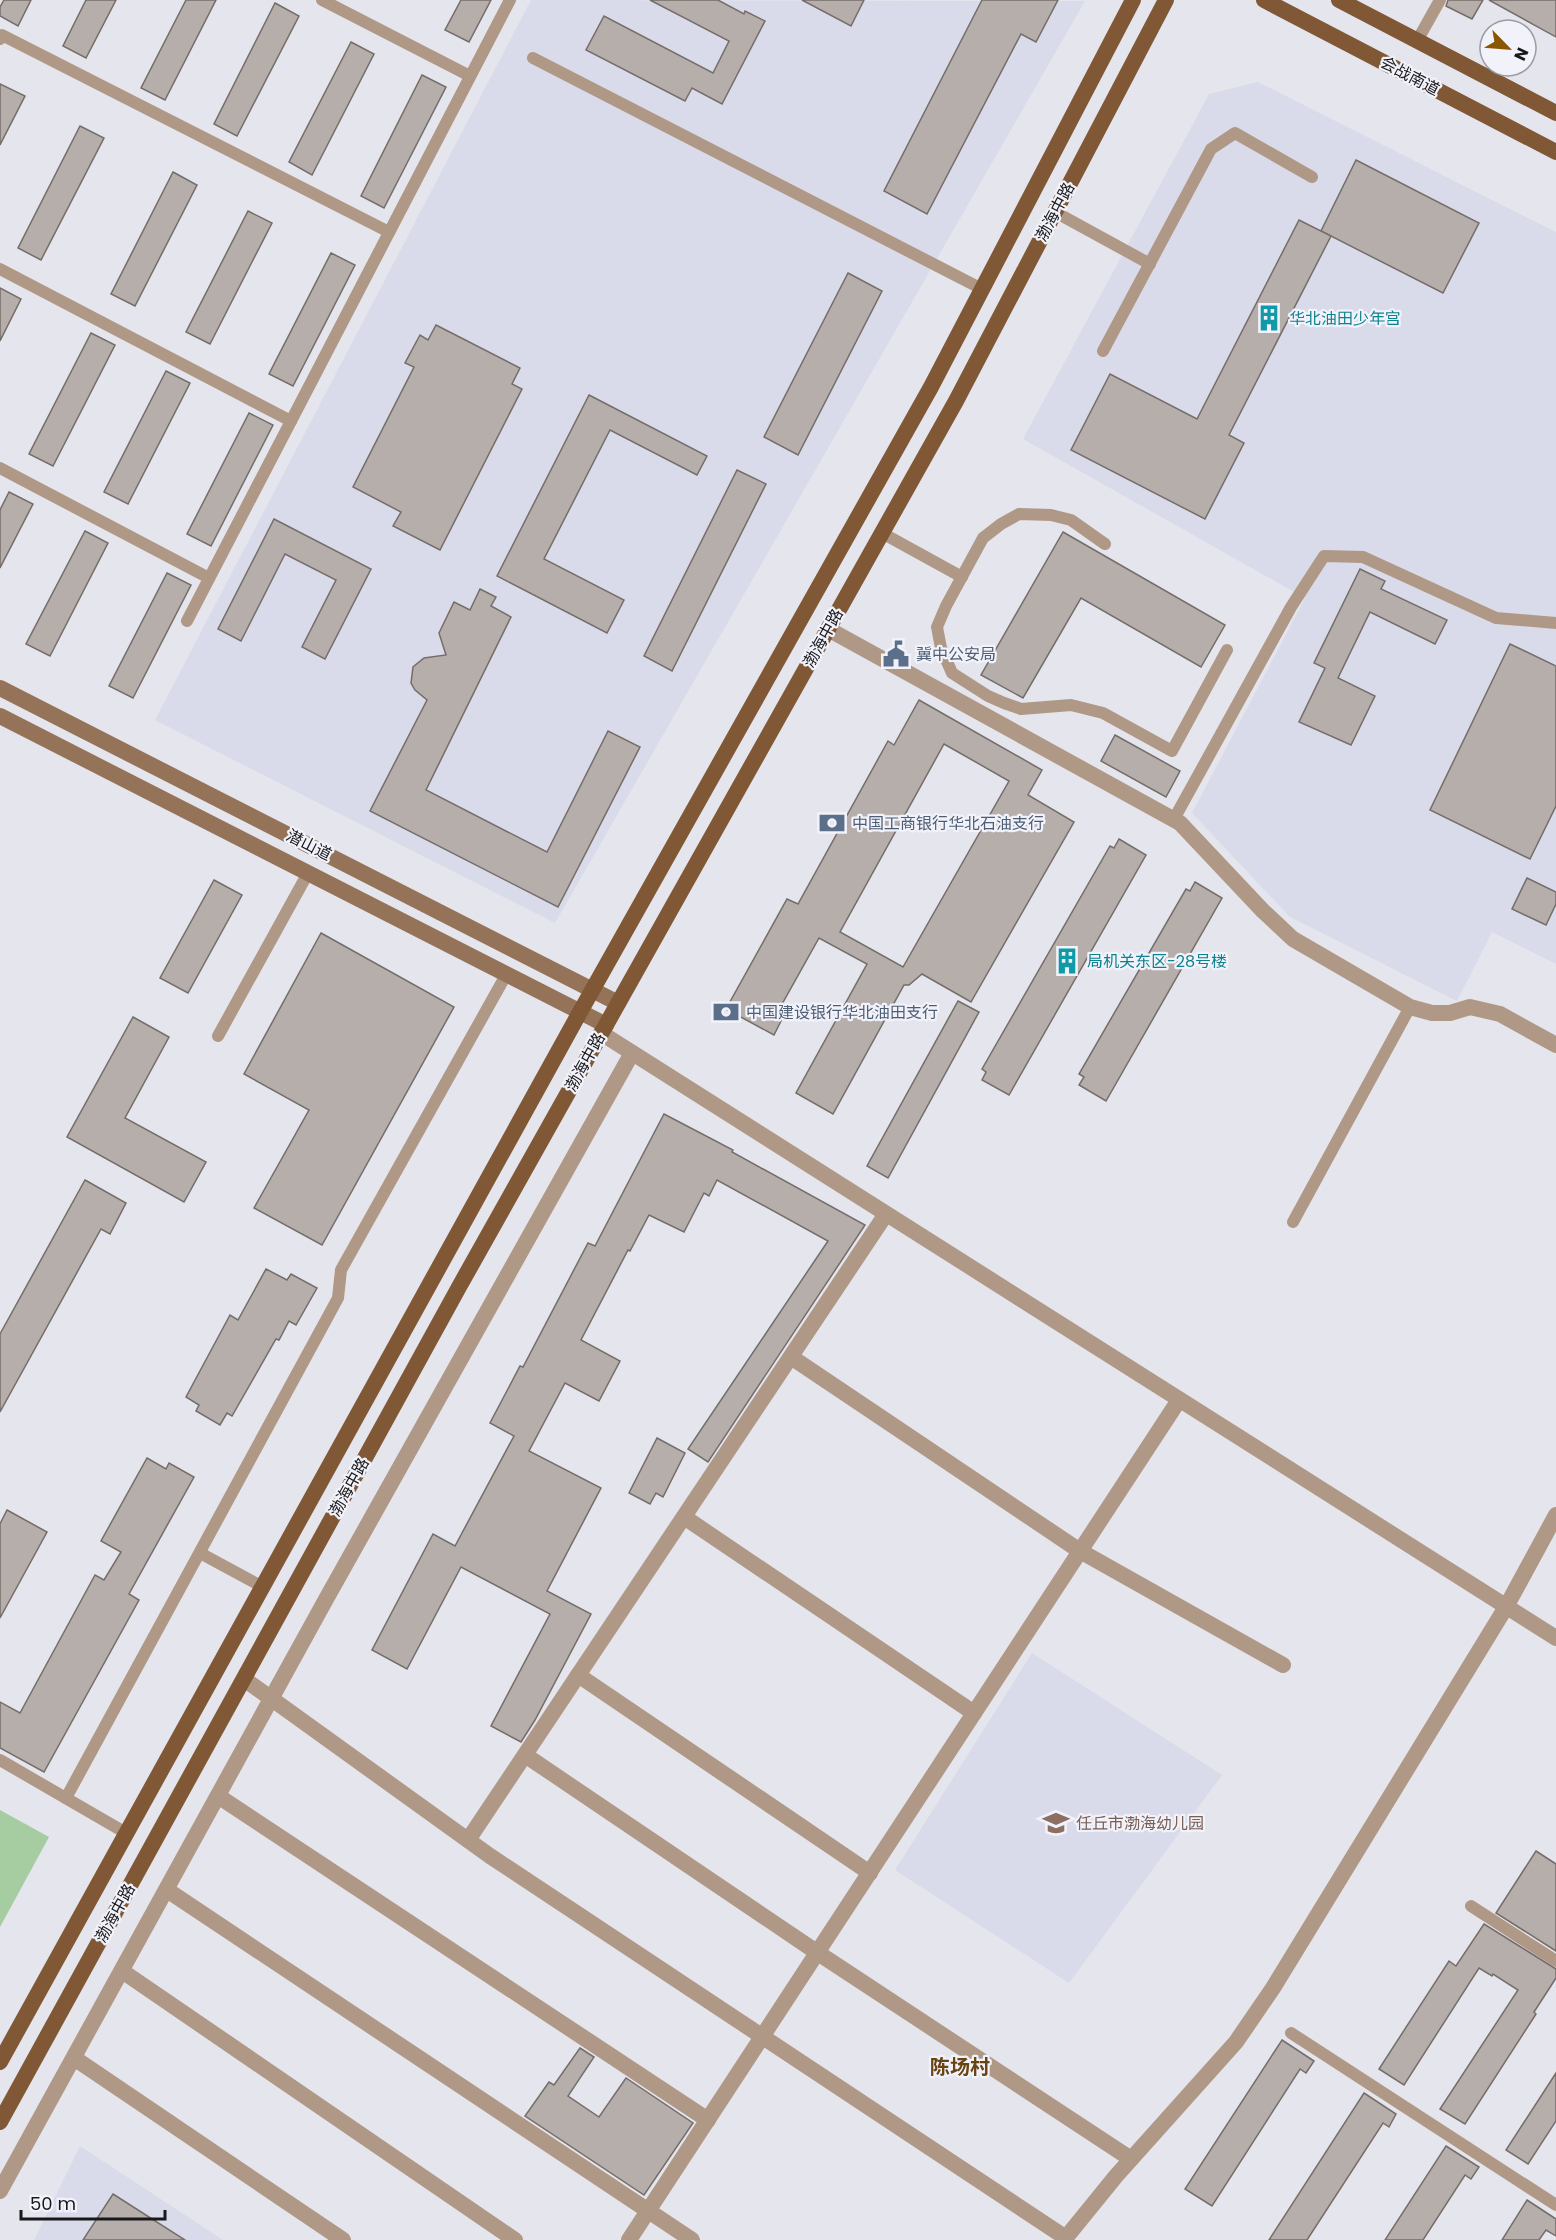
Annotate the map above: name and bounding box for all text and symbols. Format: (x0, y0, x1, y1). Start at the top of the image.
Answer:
north arrow (1478, 18, 1538, 78)
text: N (1508, 44, 1534, 64)
street label: 会战南道 (1376, 51, 1444, 101)
street label: 渤海中路 (1030, 178, 1080, 246)
building icon: 华北油田少年宫 (1254, 303, 1284, 333)
place label: 华北油田少年宫 (1289, 307, 1401, 330)
street label: 渤海中路 (797, 604, 849, 672)
public building icon: 冀中公安局 (881, 639, 911, 669)
place label: 冀中公安局 (916, 643, 996, 666)
bank icon: 中国工商银行华北石油支行 (817, 808, 847, 838)
place label: 中国工商银行华北石油支行 (852, 812, 1044, 835)
street label: 潜山道 (282, 824, 336, 866)
building icon: 局机关东区-28号楼 (1052, 946, 1082, 976)
place label: 局机关东区-28号楼 (1087, 950, 1227, 973)
bank icon: 中国建设银行华北油田支行 (711, 997, 741, 1027)
place label: 中国建设银行华北油田支行 (746, 1001, 938, 1024)
street label: 渤海中路 (559, 1028, 611, 1096)
street label: 渤海中路 (323, 1453, 375, 1521)
school or university icon: 任丘市渤海幼儿园 (1041, 1808, 1071, 1838)
place label: 任丘市渤海幼儿园 (1076, 1812, 1204, 1835)
street label: 渤海中路 (89, 1879, 141, 1947)
district label: 陈场村 (930, 2053, 990, 2081)
scale bar (21, 2183, 165, 2221)
text: 50 m (30, 2191, 76, 2216)

